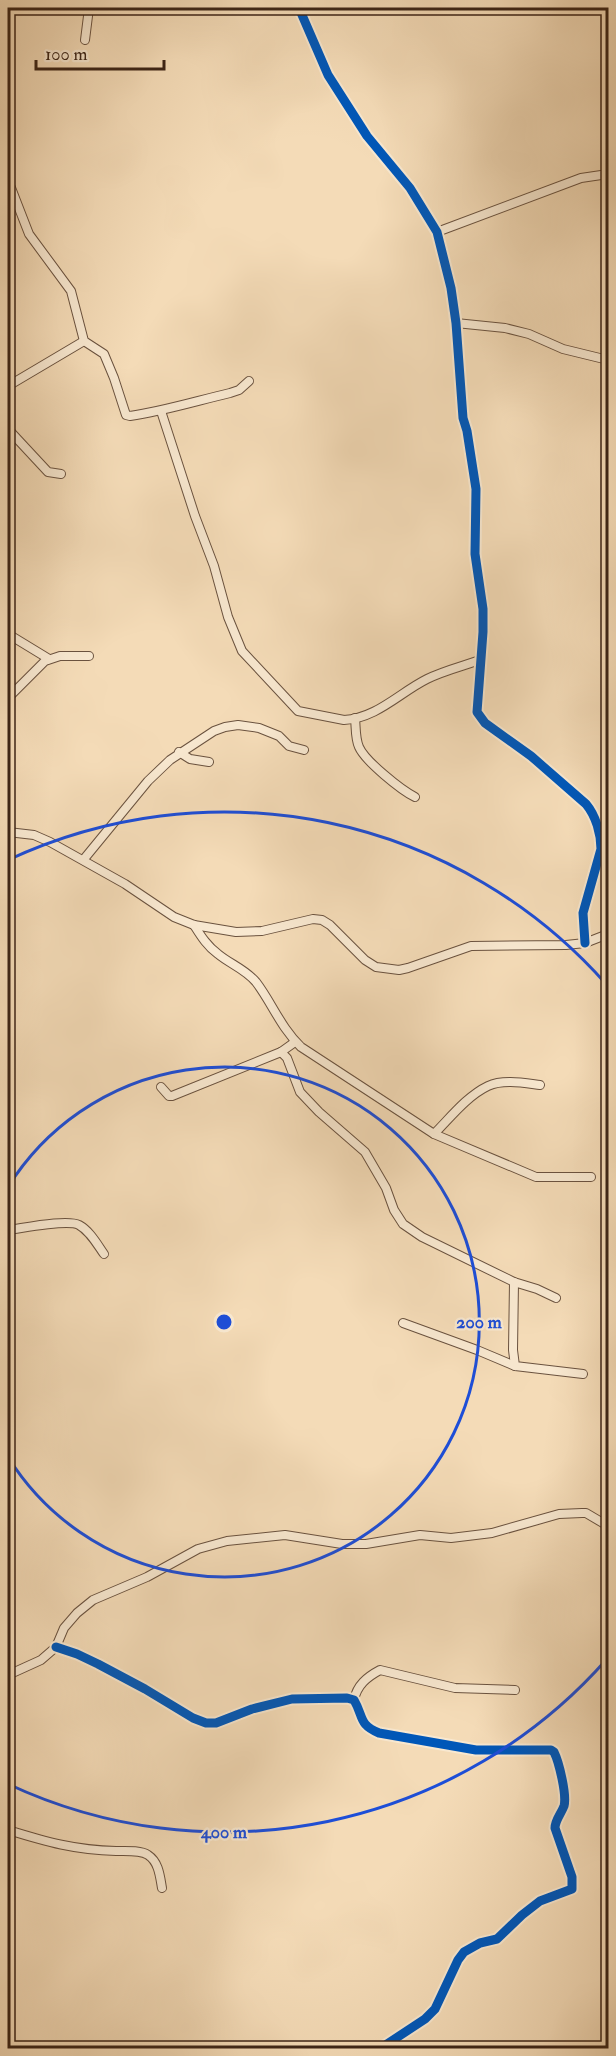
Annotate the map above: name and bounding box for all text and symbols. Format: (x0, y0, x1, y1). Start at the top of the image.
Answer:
scale bar (36, 33, 164, 71)
text: 100 m (45, 43, 88, 66)
text: 200 m (456, 1311, 503, 1334)
centre of rings (214, 1312, 234, 1332)
text: 400 m (200, 1821, 248, 1844)

